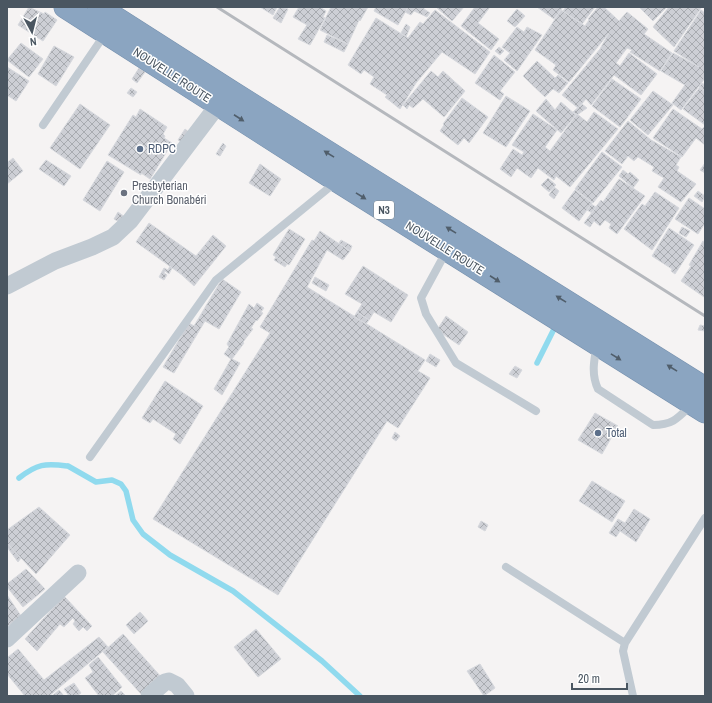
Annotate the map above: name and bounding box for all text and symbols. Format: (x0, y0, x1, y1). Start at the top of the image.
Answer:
north arrow (12, 12, 52, 52)
text: N (29, 35, 37, 49)
street label: NOUVELLE ROUTE (130, 44, 214, 106)
one-way arrow (233, 115, 245, 122)
place label: RDPC (148, 141, 176, 157)
marker: RDPC (135, 144, 145, 154)
one-way arrow (323, 150, 335, 157)
place label: Presbyterian Church Bonabéri (132, 178, 206, 208)
marker: Presbyterian Church Bonabéri (119, 188, 129, 198)
one-way arrow (356, 192, 366, 200)
road number: N3 (374, 201, 394, 219)
street label: NOUVELLE ROUTE (403, 217, 487, 279)
one-way arrow (446, 226, 456, 234)
one-way arrow (490, 275, 500, 283)
one-way arrow (555, 296, 567, 303)
one-way arrow (610, 353, 622, 360)
one-way arrow (667, 364, 677, 372)
place label: Total (606, 425, 627, 441)
marker: Total (593, 428, 603, 438)
scale bar (572, 665, 627, 691)
text: 20 m (578, 671, 600, 687)

